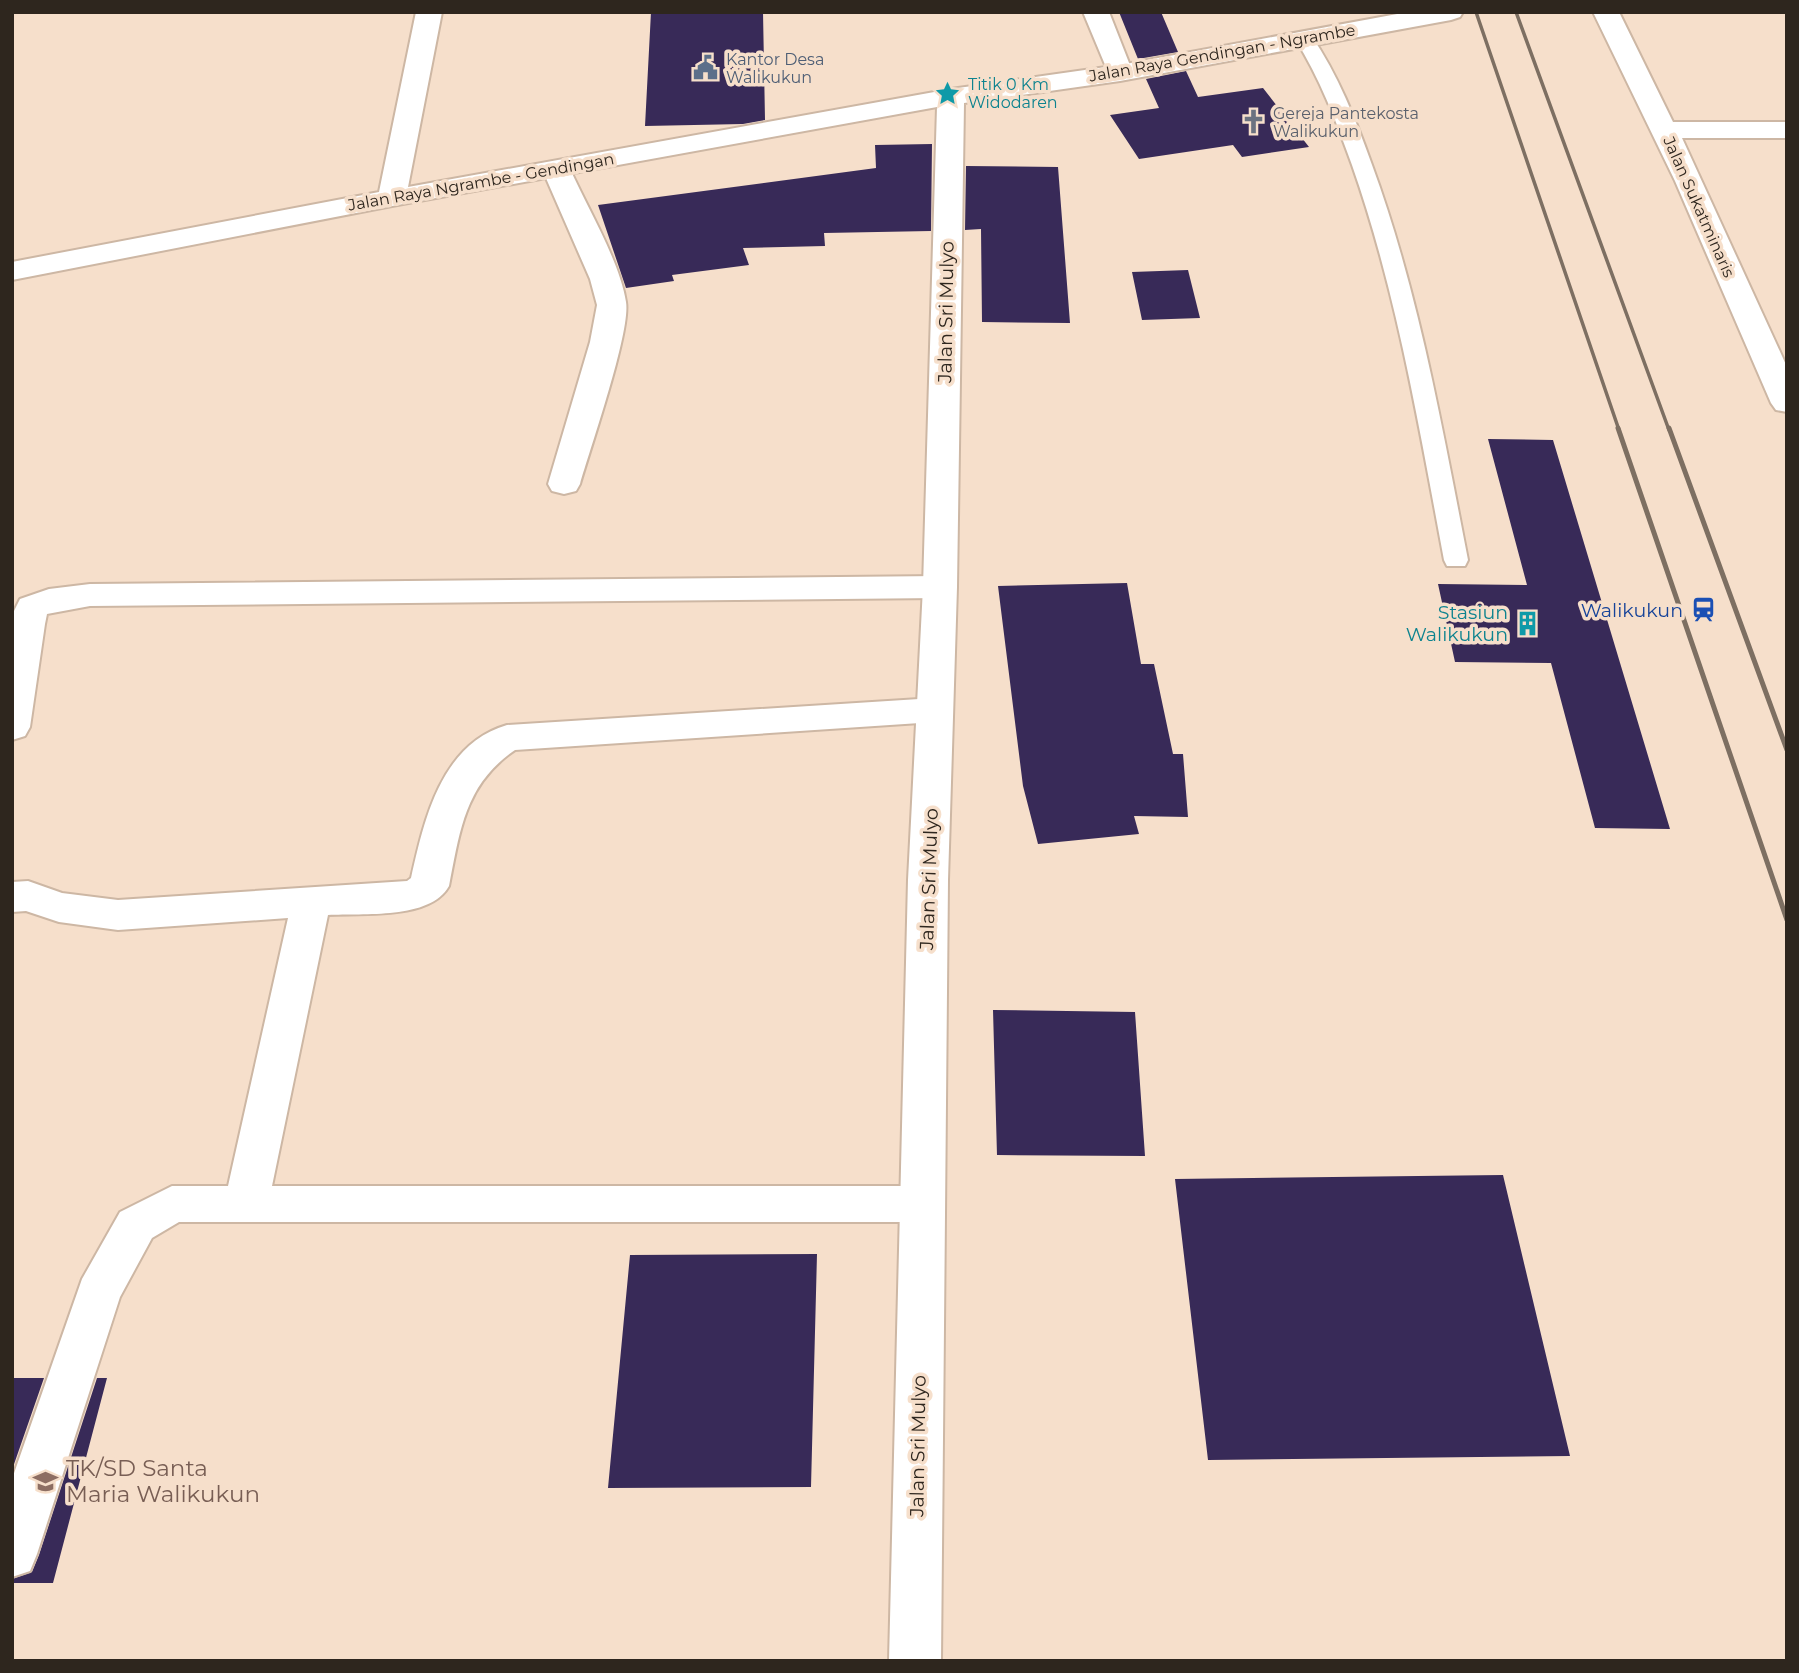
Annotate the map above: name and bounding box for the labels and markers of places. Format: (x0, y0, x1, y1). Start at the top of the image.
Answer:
place label: Kantor Desa Walikukun (726, 50, 824, 87)
public building icon: Kantor Desa Walikukun (692, 54, 720, 82)
place label: Titik 0 Km Widodaren (968, 75, 1058, 112)
place icon: Titik 0 Km Widodaren (934, 79, 962, 107)
place label: Gereja Pantekosta Walikukun (1273, 104, 1419, 141)
church icon: Gereja Pantekosta Walikukun (1239, 108, 1267, 136)
station icon: Walikukun (1689, 596, 1717, 624)
place label: Walikukun (1581, 599, 1683, 622)
place label: Stasiun Walikukun (1406, 601, 1508, 646)
building icon: Stasiun Walikukun (1514, 609, 1542, 637)
place label: TK/SD Santa Maria Walikukun (66, 1454, 260, 1508)
school or university icon: TK/SD Santa Maria Walikukun (32, 1467, 60, 1495)

